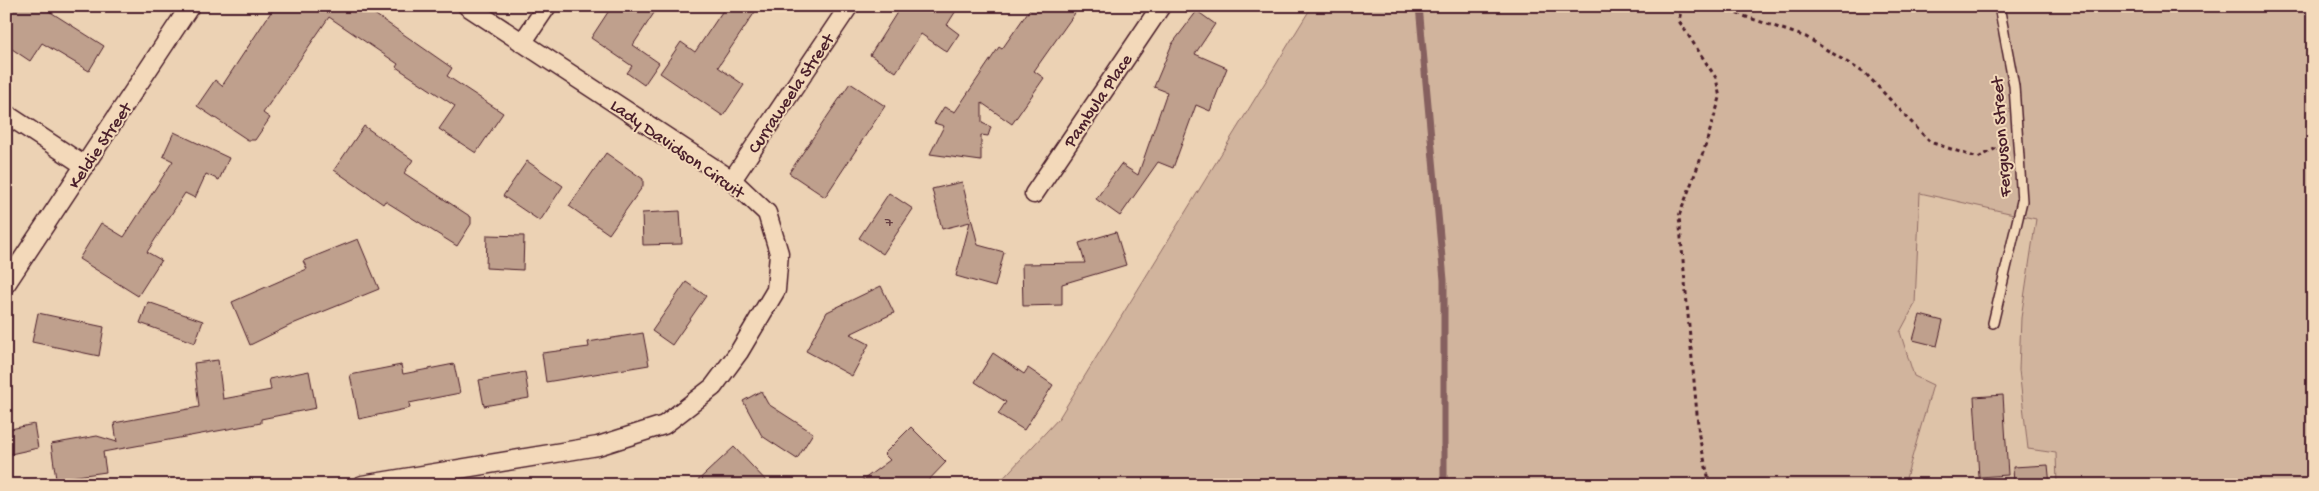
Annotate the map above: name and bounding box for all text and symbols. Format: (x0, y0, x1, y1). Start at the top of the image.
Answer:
street label: Curraweela Street (744, 29, 841, 158)
street label: Pambula Place (1060, 50, 1138, 153)
street label: Ferguson Street (1988, 74, 2017, 199)
street label: Lady Davidson Circuit (605, 96, 749, 205)
street label: Keldie Street (65, 98, 138, 193)
house number: 7 (884, 214, 894, 232)

